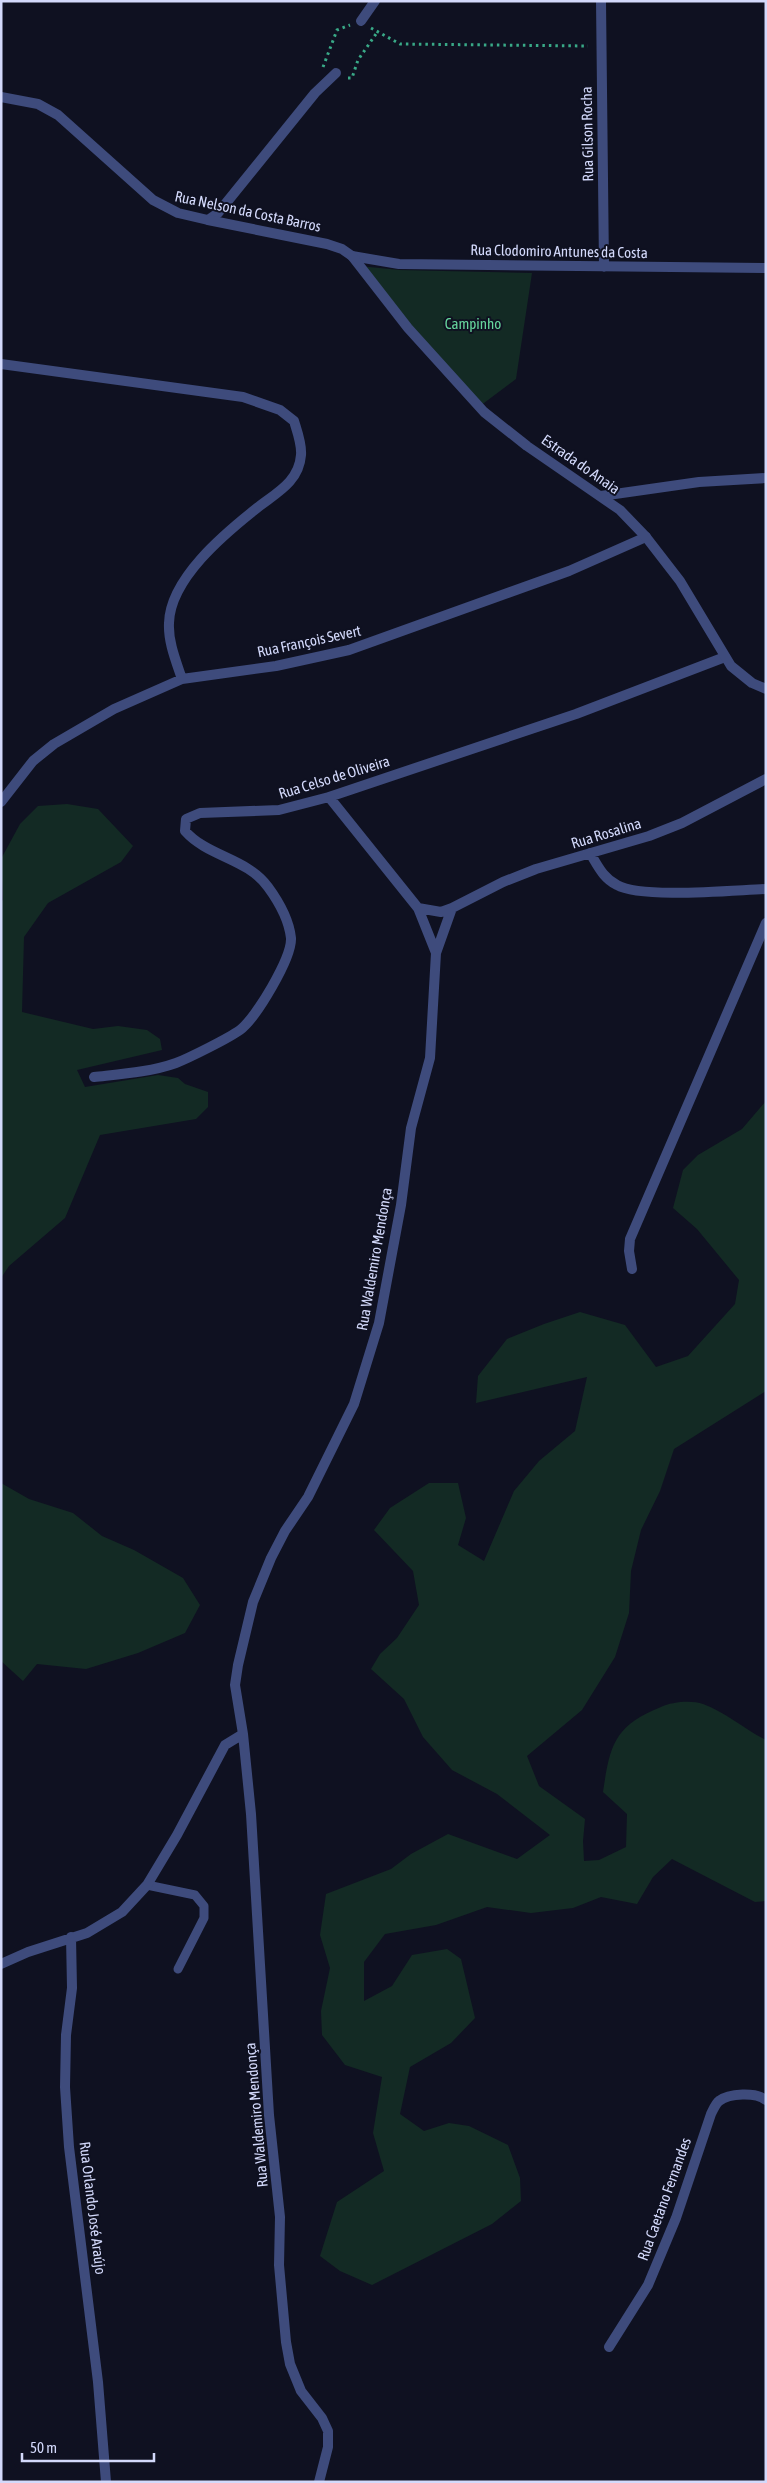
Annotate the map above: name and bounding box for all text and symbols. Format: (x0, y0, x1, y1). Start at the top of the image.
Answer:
street label: Rua Gilson Rocha (578, 86, 596, 182)
street label: Rua Nelson da Costa Barros (173, 187, 323, 235)
street label: Rua Clodomiro Antunes da Costa (470, 241, 648, 261)
park label: Campinho (445, 315, 501, 332)
street label: Estrada do Anaia (539, 431, 623, 497)
street label: Rua François Severt (256, 622, 362, 660)
street label: Rua Celso de Oliveira (276, 752, 392, 802)
street label: Rua Rosalina (569, 814, 643, 852)
street label: Rua Waldemiro Mendonça (353, 1186, 395, 1332)
street label: Rua Waldemiro Mendonça (241, 2042, 271, 2188)
street label: Rua Caetano Fernandes (634, 2135, 694, 2263)
street label: Rua Orlando José Araújo (76, 2141, 110, 2275)
scale bar (22, 2430, 155, 2462)
text: 50 m (30, 2439, 57, 2456)

